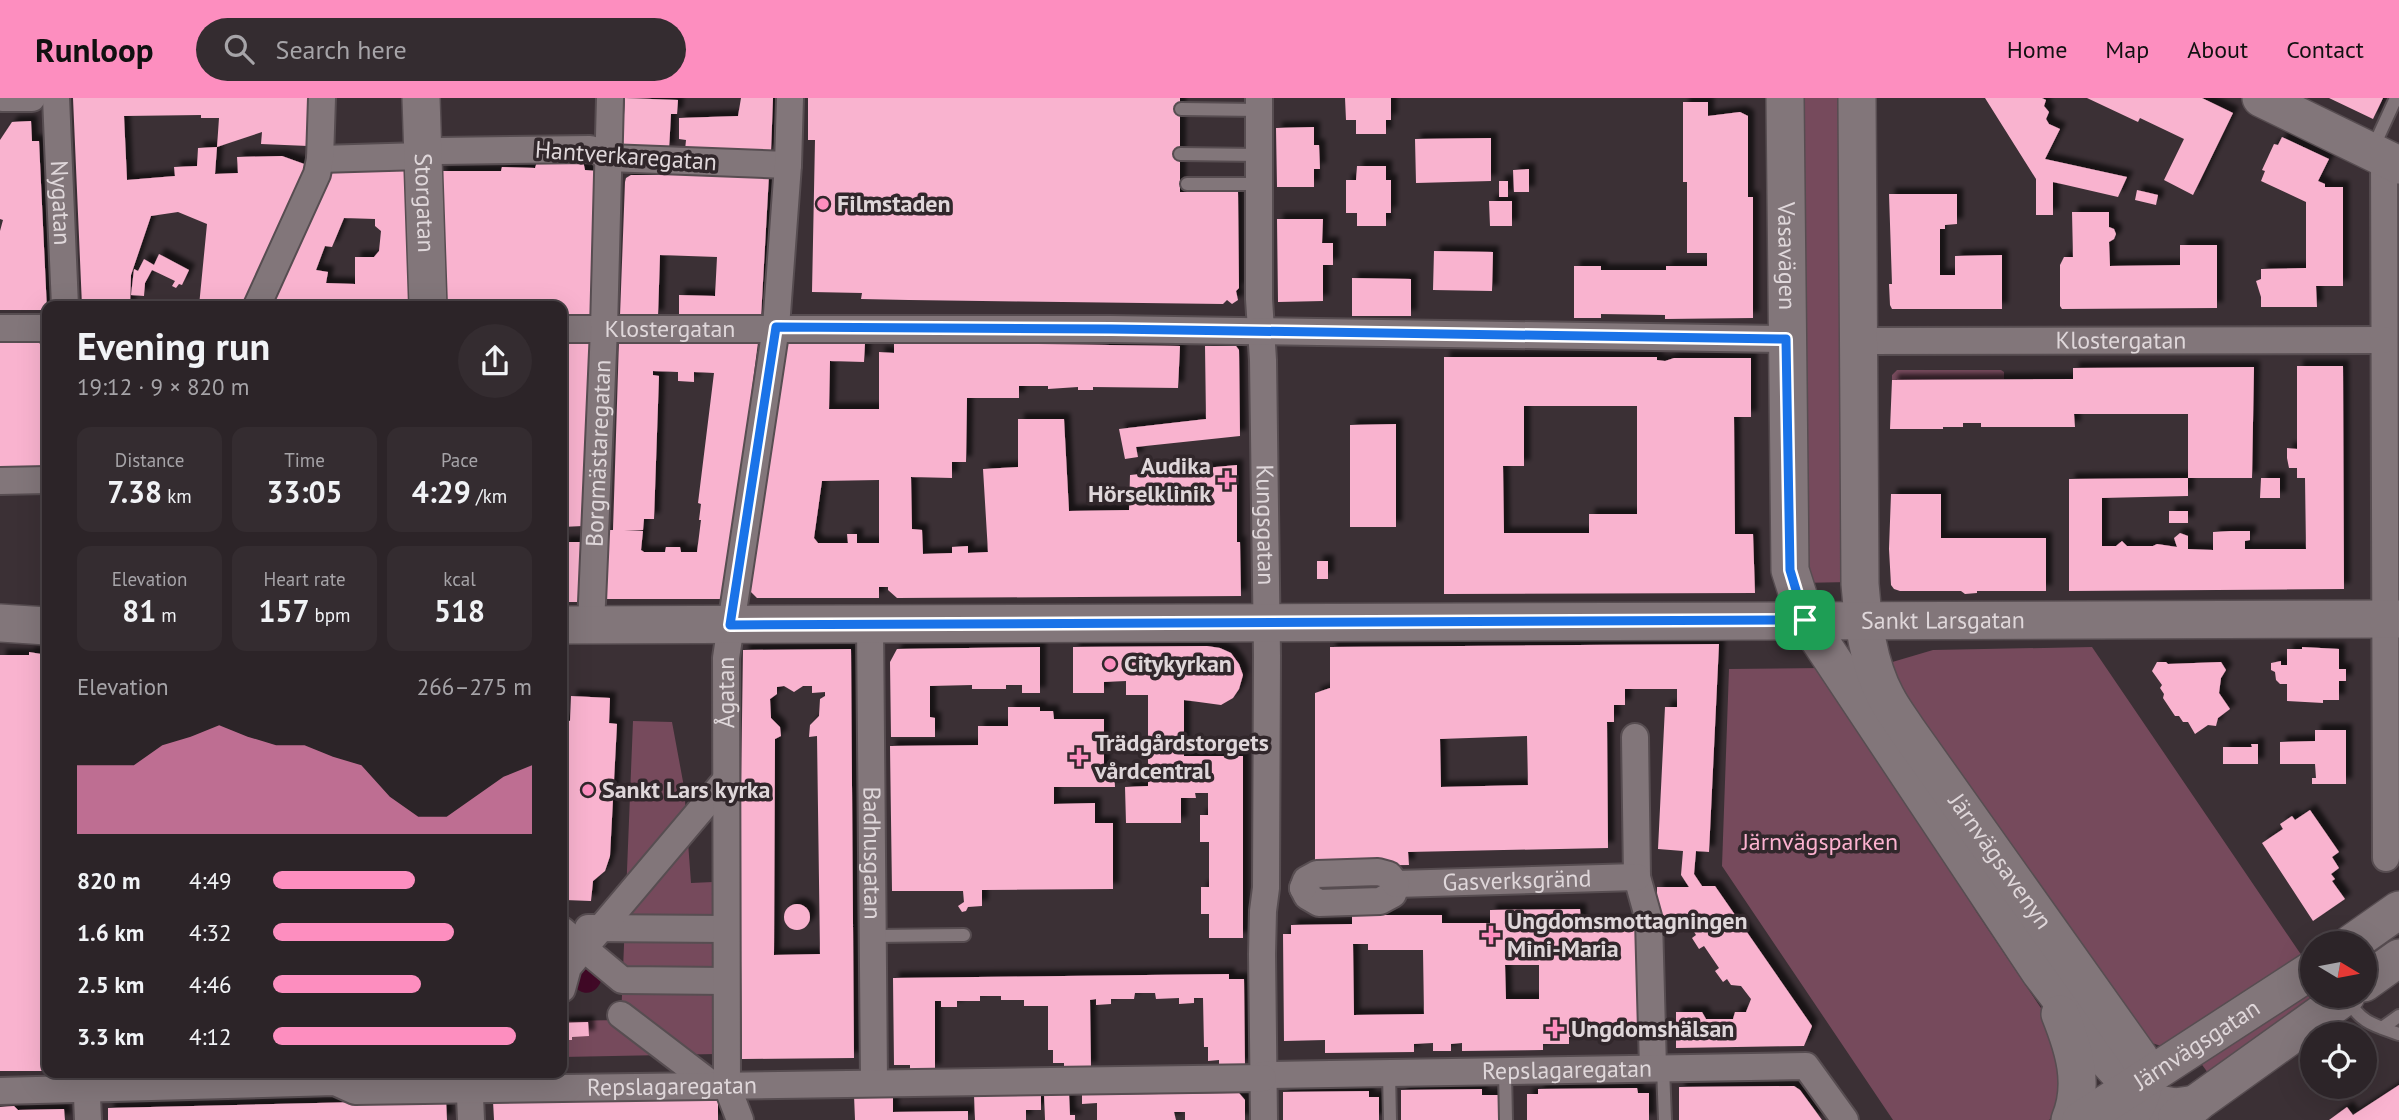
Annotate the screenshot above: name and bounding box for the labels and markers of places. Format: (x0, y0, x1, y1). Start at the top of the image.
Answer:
place label: Filmstaden (837, 188, 951, 219)
marker: Filmstaden (815, 196, 831, 212)
place label: Audika Hörselklinik (1088, 450, 1211, 509)
marker: Audika Hörselklinik (1217, 470, 1237, 490)
pin (1775, 590, 1835, 650)
place label: Citykyrkan (1124, 648, 1232, 679)
marker: Citykyrkan (1102, 656, 1118, 672)
place label: Trädgårdstorgets vårdcentral (1094, 727, 1269, 786)
marker: Trädgårdstorgets vårdcentral (1069, 747, 1089, 767)
place label: Sankt Lars kyrka (602, 774, 771, 805)
marker: Sankt Lars kyrka (580, 782, 596, 798)
place label: Ungdomsmottagningen Mini-Maria (1507, 905, 1748, 964)
marker: Ungdomsmottagningen Mini-Maria (1481, 925, 1501, 945)
place label: Ungdomshälsan (1571, 1013, 1734, 1044)
marker: Ungdomshälsan (1545, 1019, 1565, 1039)

